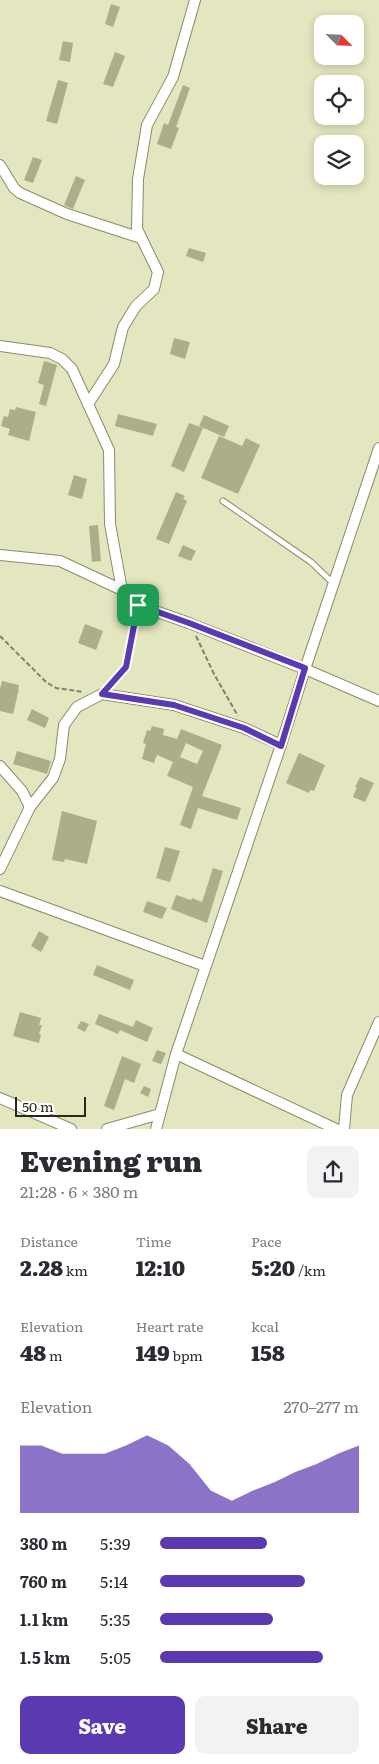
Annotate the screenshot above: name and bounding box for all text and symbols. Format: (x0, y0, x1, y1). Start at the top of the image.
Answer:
north arrow (314, 15, 364, 65)
map controls (314, 15, 364, 185)
button: locate (314, 75, 364, 125)
button: layers (314, 135, 364, 185)
pin (117, 584, 159, 626)
icon: arrive (124, 591, 152, 619)
scale bar (15, 1094, 86, 1117)
text: 50 m (22, 1096, 54, 1116)
text: Evening run (20, 1139, 202, 1181)
button: share (307, 1146, 359, 1198)
text: 21:28 · 6 × 380 m (20, 1179, 138, 1203)
text: Distance (20, 1231, 78, 1251)
text: Time (136, 1231, 171, 1251)
text: Pace (251, 1231, 281, 1251)
text: 2.28 (20, 1251, 63, 1282)
text: 12:10 (136, 1251, 185, 1282)
text: 5:20 (251, 1251, 295, 1282)
text: km (63, 1260, 88, 1280)
text: /km (295, 1260, 326, 1280)
text: Elevation (20, 1316, 83, 1336)
text: Heart rate (136, 1316, 204, 1336)
text: kcal (251, 1316, 279, 1336)
text: 48 (20, 1336, 46, 1367)
text: 149 (136, 1336, 170, 1367)
text: 158 (251, 1336, 285, 1367)
text: m (46, 1345, 63, 1365)
text: bpm (170, 1345, 203, 1365)
text: Elevation (20, 1394, 92, 1418)
text: 270–277 m (283, 1394, 359, 1418)
text: 380 m (20, 1531, 67, 1555)
text: 5:39 (100, 1531, 130, 1555)
text: 760 m (20, 1569, 67, 1593)
text: 5:14 (100, 1569, 128, 1593)
text: 1.1 km (20, 1607, 68, 1631)
text: 5:35 (100, 1607, 130, 1631)
text: 1.5 km (20, 1645, 70, 1669)
text: 5:05 (100, 1645, 131, 1669)
button: Save (20, 1696, 185, 1754)
button: Share (195, 1696, 359, 1754)

